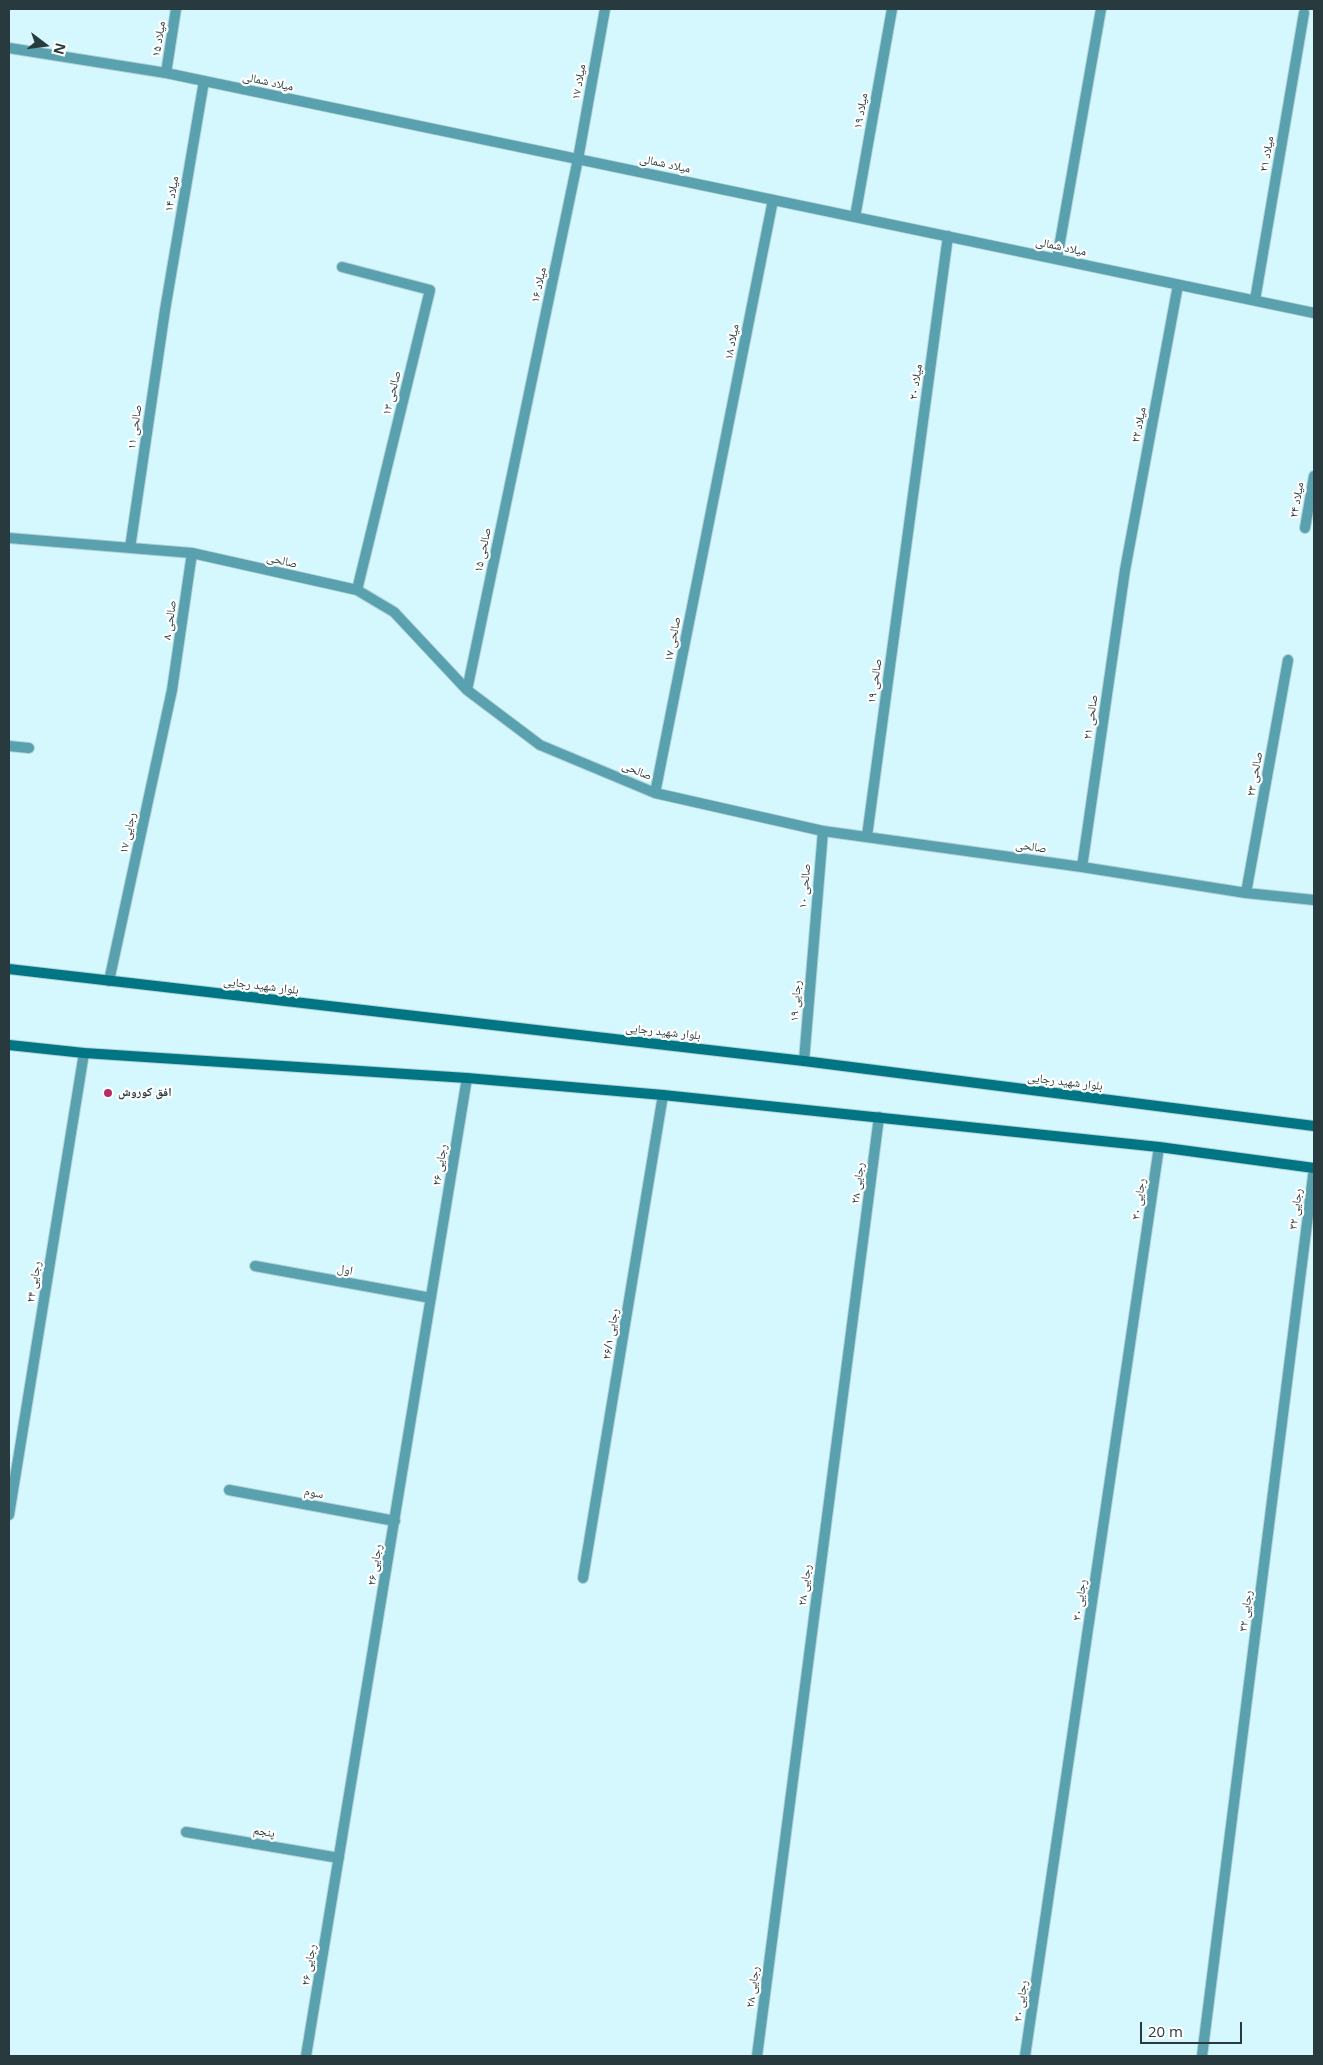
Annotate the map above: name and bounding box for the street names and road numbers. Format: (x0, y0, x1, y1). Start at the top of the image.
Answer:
street label: میلاد ۱۵ (149, 20, 169, 58)
street label: میلاد ۱۷ (569, 63, 589, 101)
street label: میلاد شمالی (241, 70, 295, 94)
street label: میلاد ۱۹ (851, 92, 871, 130)
street label: میلاد ۲۱ (1257, 135, 1277, 173)
street label: میلاد شمالی (638, 152, 692, 176)
street label: میلاد ۱۴ (162, 175, 182, 213)
street label: میلاد شمالی (1034, 235, 1088, 259)
street label: میلاد ۱۶ (528, 266, 550, 304)
street label: میلاد ۱۸ (722, 323, 742, 361)
street label: میلاد ۲۰ (906, 363, 926, 401)
street label: صالحی ۱۳ (380, 369, 404, 417)
street label: صالحی ۱۱ (125, 404, 145, 450)
street label: میلاد ۲۲ (1129, 406, 1149, 444)
street label: میلاد ۲۴ (1287, 481, 1307, 519)
street label: صالحی ۱۵ (471, 526, 495, 574)
street label: صالحی (265, 550, 299, 572)
street label: صالحی ۸ (160, 599, 180, 641)
street label: صالحی ۱۷ (662, 615, 684, 663)
street label: صالحی ۱۹ (865, 658, 885, 704)
street label: صالحی ۲۱ (1081, 694, 1101, 740)
street label: صالحی ۲۳ (1244, 751, 1266, 797)
street label: صالحی (620, 758, 654, 784)
street label: رجایی ۱۷ (117, 811, 139, 855)
street label: صالحی (1015, 838, 1047, 856)
street label: صالحی ۱۰ (796, 863, 814, 909)
street label: بلوار شهید رجایی (223, 974, 299, 998)
street label: رجایی ۱۹ (787, 980, 805, 1022)
street label: بلوار شهید رجایی (625, 1021, 701, 1043)
street label: بلوار شهید رجایی (1027, 1070, 1103, 1094)
street label: رجایی ۲۶ (430, 1143, 450, 1187)
street label: رجایی ۲۸ (848, 1162, 868, 1204)
street label: رجایی ۳۰ (1129, 1177, 1149, 1221)
street label: رجایی ۳۲ (1286, 1188, 1306, 1230)
street label: رجایی ۲۴ (24, 1260, 44, 1304)
street label: اول (336, 1262, 354, 1278)
street label: رجایی ۲۶/۱ (600, 1308, 622, 1360)
street label: سوم (303, 1484, 325, 1502)
street label: رجایی ۲۶ (365, 1543, 385, 1587)
street label: رجایی ۲۸ (795, 1564, 815, 1606)
street label: رجایی ۳۰ (1070, 1578, 1090, 1622)
street label: رجایی ۳۲ (1236, 1590, 1256, 1632)
street label: پنجم (252, 1823, 276, 1841)
street label: رجایی ۲۶ (299, 1943, 319, 1987)
street label: رجایی ۲۸ (743, 1966, 763, 2008)
street label: رجایی ۳۰ (1011, 1979, 1031, 2023)

